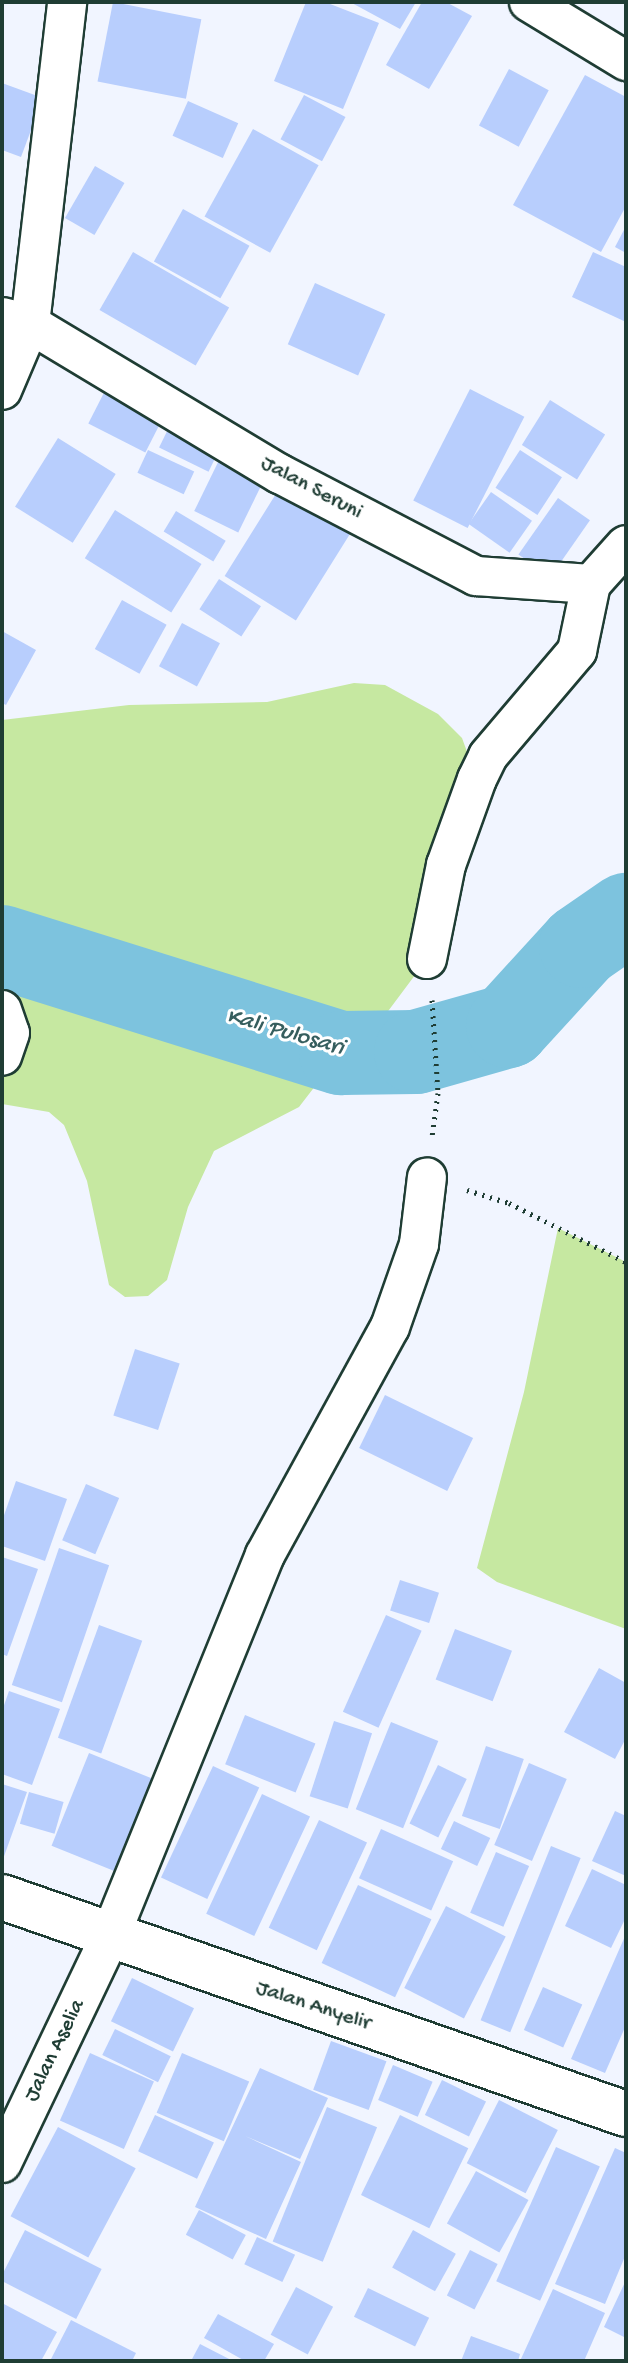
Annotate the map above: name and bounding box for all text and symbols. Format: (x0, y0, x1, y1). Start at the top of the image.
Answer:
street label: Jalan Seruni (256, 451, 366, 527)
water label: Kali Pulosari (223, 1003, 347, 1063)
street label: Jalan Anyelir (252, 1976, 374, 2038)
street label: Jalan Aselia (20, 1995, 92, 2107)

